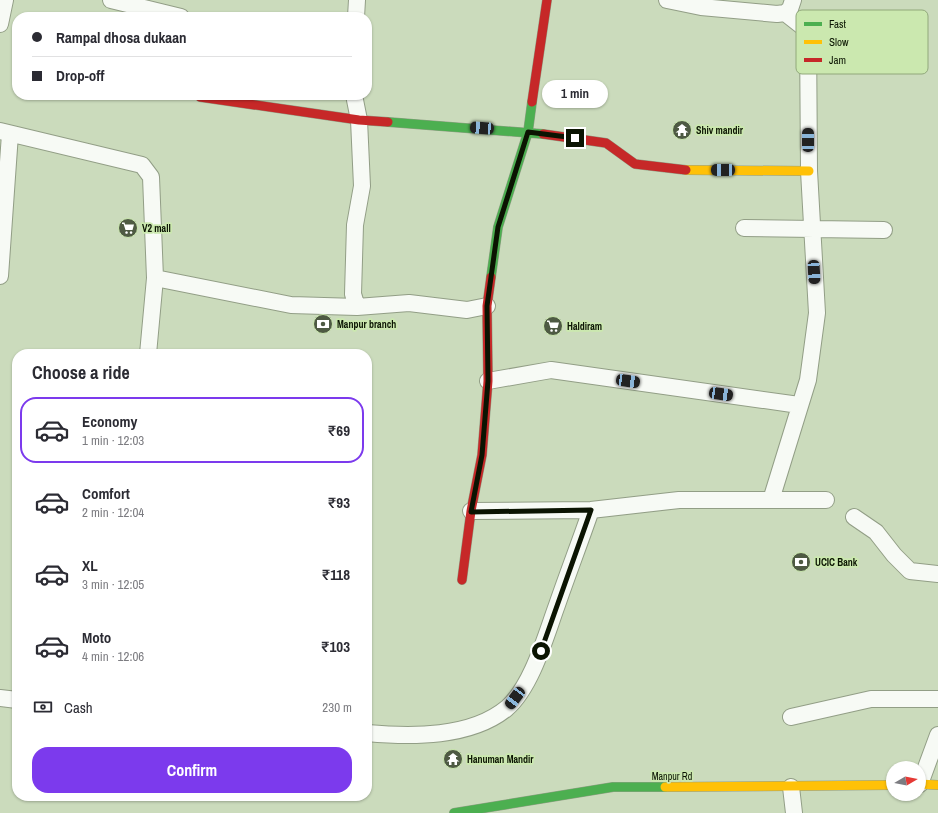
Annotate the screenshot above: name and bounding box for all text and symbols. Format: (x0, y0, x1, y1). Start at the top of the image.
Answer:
legend (796, 10, 928, 74)
text: Fast (829, 17, 847, 31)
text: Rampal dhosa dukaan (56, 27, 187, 48)
text: Slow (829, 35, 849, 49)
text: Jam (829, 53, 846, 67)
text: Drop-off (56, 65, 105, 86)
callout: 1 min (542, 80, 608, 108)
text: 1 min (561, 85, 589, 102)
temple icon: Shiv mandir (671, 119, 693, 141)
car (470, 121, 494, 135)
place label: Shiv mandir (696, 124, 744, 137)
car (802, 128, 814, 152)
route end (566, 129, 584, 147)
car (711, 164, 735, 176)
supermarket icon: V2 mall (117, 217, 139, 239)
place label: V2 mall (142, 222, 171, 235)
car (807, 260, 821, 284)
bank icon: Manpur branch (312, 313, 334, 335)
supermarket icon: Haldiram (542, 315, 564, 337)
place label: Manpur branch (337, 318, 396, 331)
place label: Haldiram (567, 320, 602, 333)
text: Choose a ride (32, 360, 130, 385)
car (615, 373, 641, 389)
car (708, 386, 734, 402)
text: Economy (82, 411, 137, 432)
icon: car (34, 412, 70, 448)
text: ₹69 (328, 420, 350, 441)
text: 1 min · 12:03 (82, 432, 144, 449)
text: Comfort (82, 483, 130, 504)
icon: car (34, 484, 70, 520)
text: ₹93 (328, 492, 350, 513)
text: 2 min · 12:04 (82, 504, 144, 521)
bank icon: UCIC Bank (790, 551, 812, 573)
text: XL (82, 555, 98, 576)
icon: car (34, 556, 70, 592)
place label: UCIC Bank (815, 556, 858, 569)
text: ₹118 (321, 564, 350, 585)
text: 3 min · 12:05 (82, 576, 144, 593)
text: Moto (82, 627, 111, 648)
icon: car (34, 628, 70, 664)
text: ₹103 (321, 636, 350, 657)
route start (532, 642, 550, 660)
text: 4 min · 12:06 (82, 648, 144, 665)
car (503, 685, 527, 711)
icon: cash (32, 696, 54, 718)
text: Cash (64, 697, 93, 718)
text: 230 m (322, 699, 352, 716)
button: Confirm (32, 747, 352, 793)
temple icon: Hanuman Mandir (442, 748, 464, 770)
place label: Hanuman Mandir (467, 753, 534, 766)
north arrow (886, 761, 926, 801)
map controls (886, 761, 926, 801)
street label: Manpur Rd (652, 770, 692, 783)

